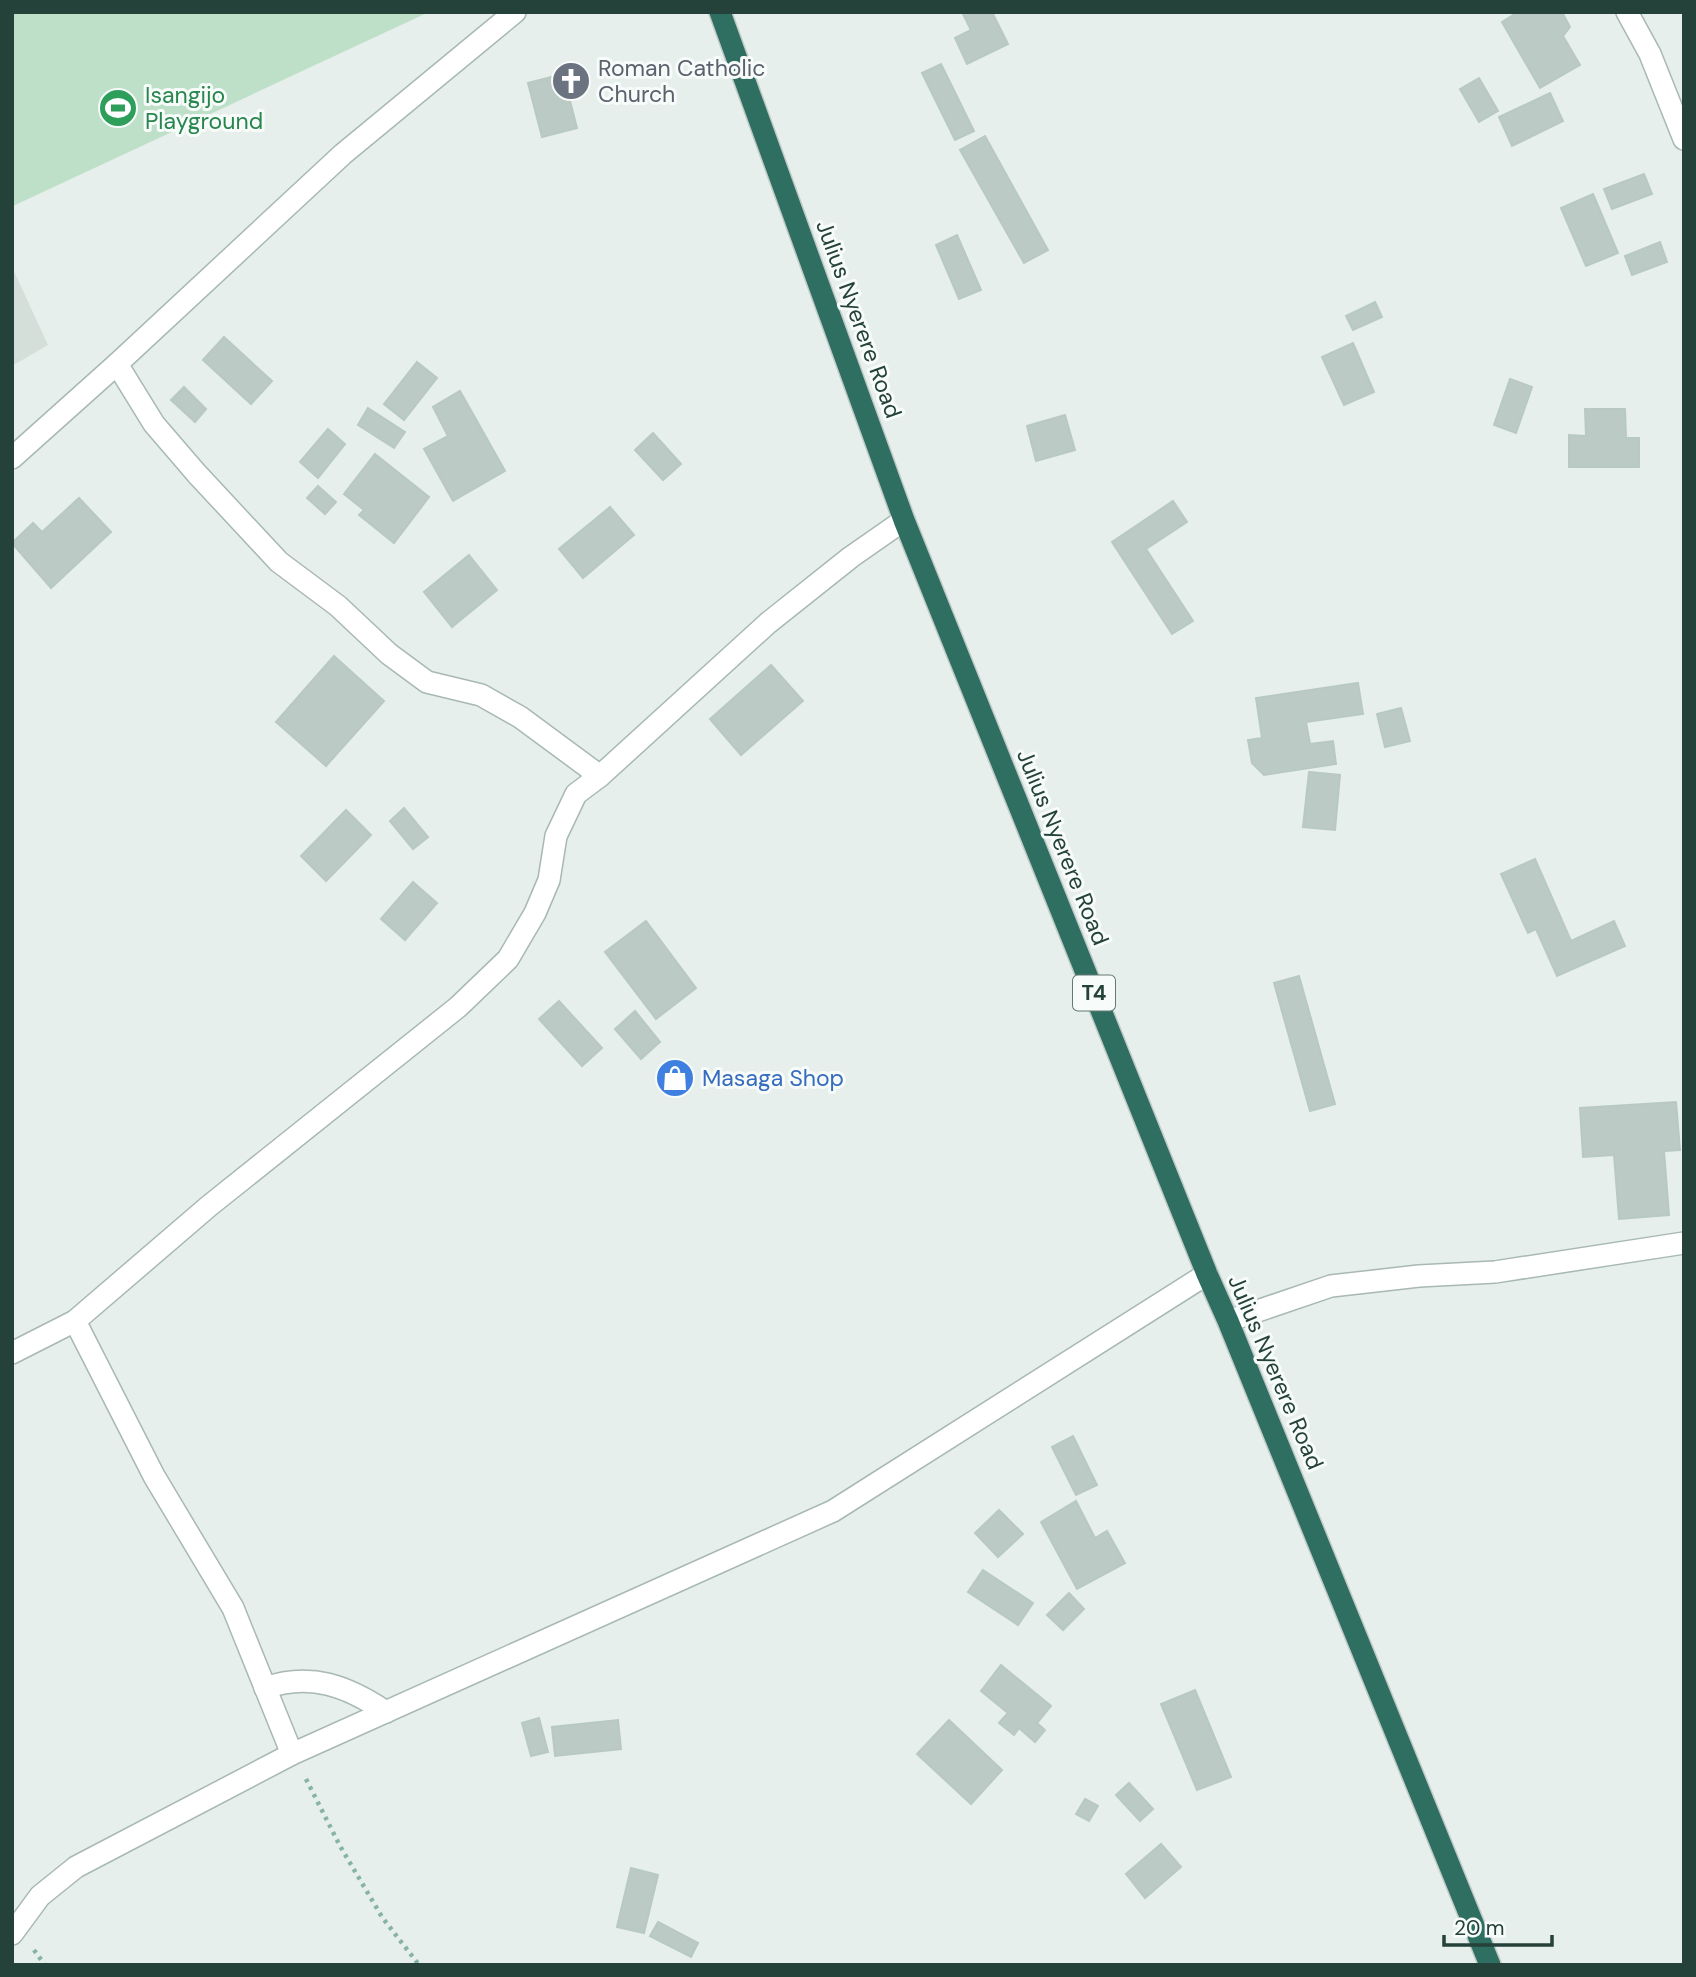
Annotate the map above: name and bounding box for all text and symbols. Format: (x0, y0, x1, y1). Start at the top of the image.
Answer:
place label: Roman Catholic Church (598, 53, 765, 109)
church icon: Roman Catholic Church (550, 60, 592, 102)
place label: Isangijo Playground (145, 80, 263, 136)
sports icon: Isangijo Playground (97, 87, 139, 129)
street label: Julius Nyerere Road (809, 216, 909, 422)
street label: Julius Nyerere Road (1010, 745, 1116, 949)
road number: T4 (1073, 976, 1115, 1010)
shop icon: Masaga Shop (654, 1057, 696, 1099)
place label: Masaga Shop (702, 1063, 844, 1093)
street label: Julius Nyerere Road (1221, 1270, 1331, 1474)
scale bar (1444, 1904, 1552, 1948)
text: 20 m (1454, 1914, 1505, 1942)

